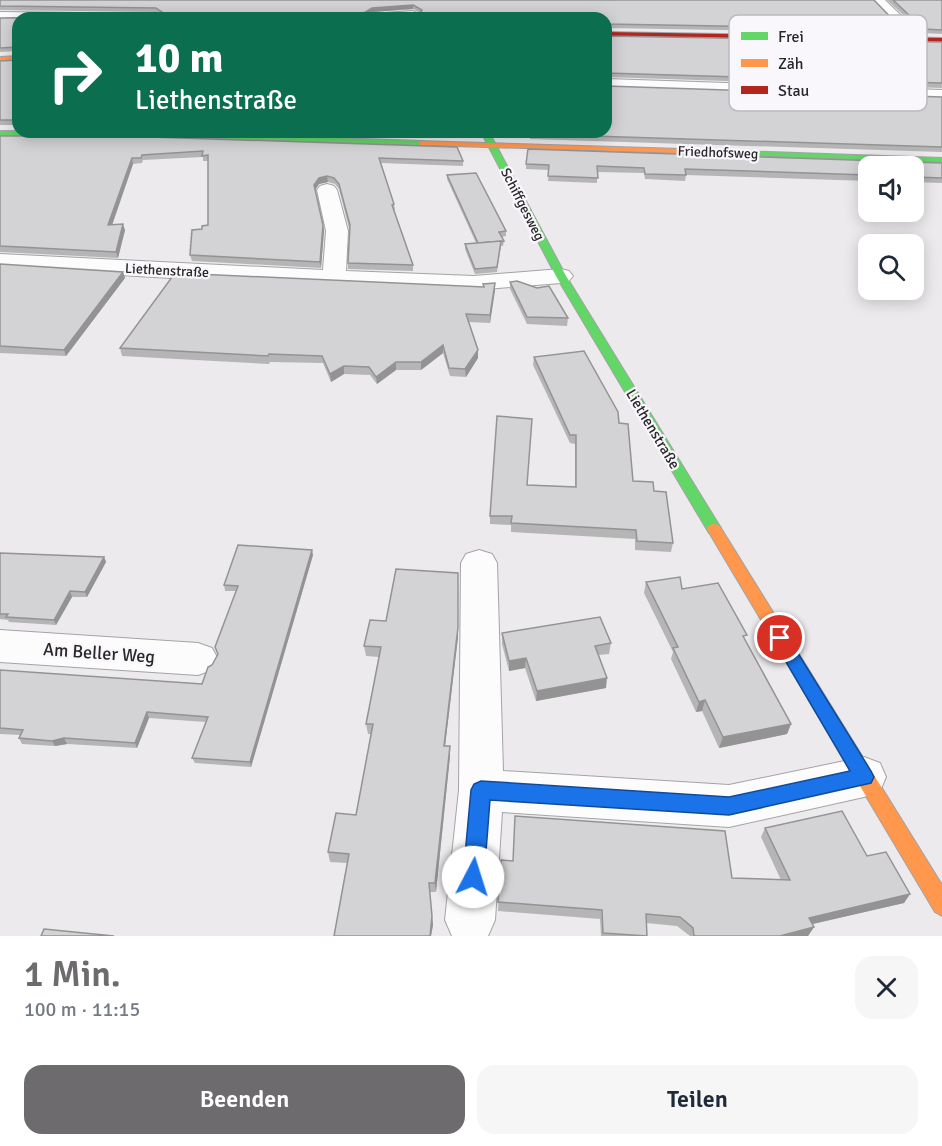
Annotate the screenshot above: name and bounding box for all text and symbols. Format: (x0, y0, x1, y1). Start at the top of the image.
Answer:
legend (729, 15, 927, 111)
text: Frei (778, 27, 804, 47)
text: 10 m (135, 33, 224, 84)
icon: right (36, 36, 114, 114)
text: Zäh (778, 54, 804, 74)
text: Stau (778, 81, 809, 101)
text: Liethenstraße (135, 84, 297, 117)
street label: Friedhofsweg (677, 143, 759, 162)
map controls (858, 156, 924, 300)
button: sound (858, 156, 924, 222)
street label: Schiffgesweg (497, 165, 548, 243)
button: search (858, 234, 924, 300)
street label: Liethenstraße (125, 260, 209, 281)
street label: Liethenstraße (622, 386, 684, 472)
pin (754, 612, 805, 663)
icon: arrive (763, 621, 796, 654)
street label: Am Beller Weg (42, 638, 156, 668)
position arrow (441, 845, 505, 909)
text: 1 Min. (24, 952, 121, 997)
button: close (855, 956, 918, 1019)
text: 100 m · 11:15 (24, 997, 140, 1022)
button: Beenden (24, 1065, 465, 1134)
button: Teilen (477, 1065, 918, 1134)

